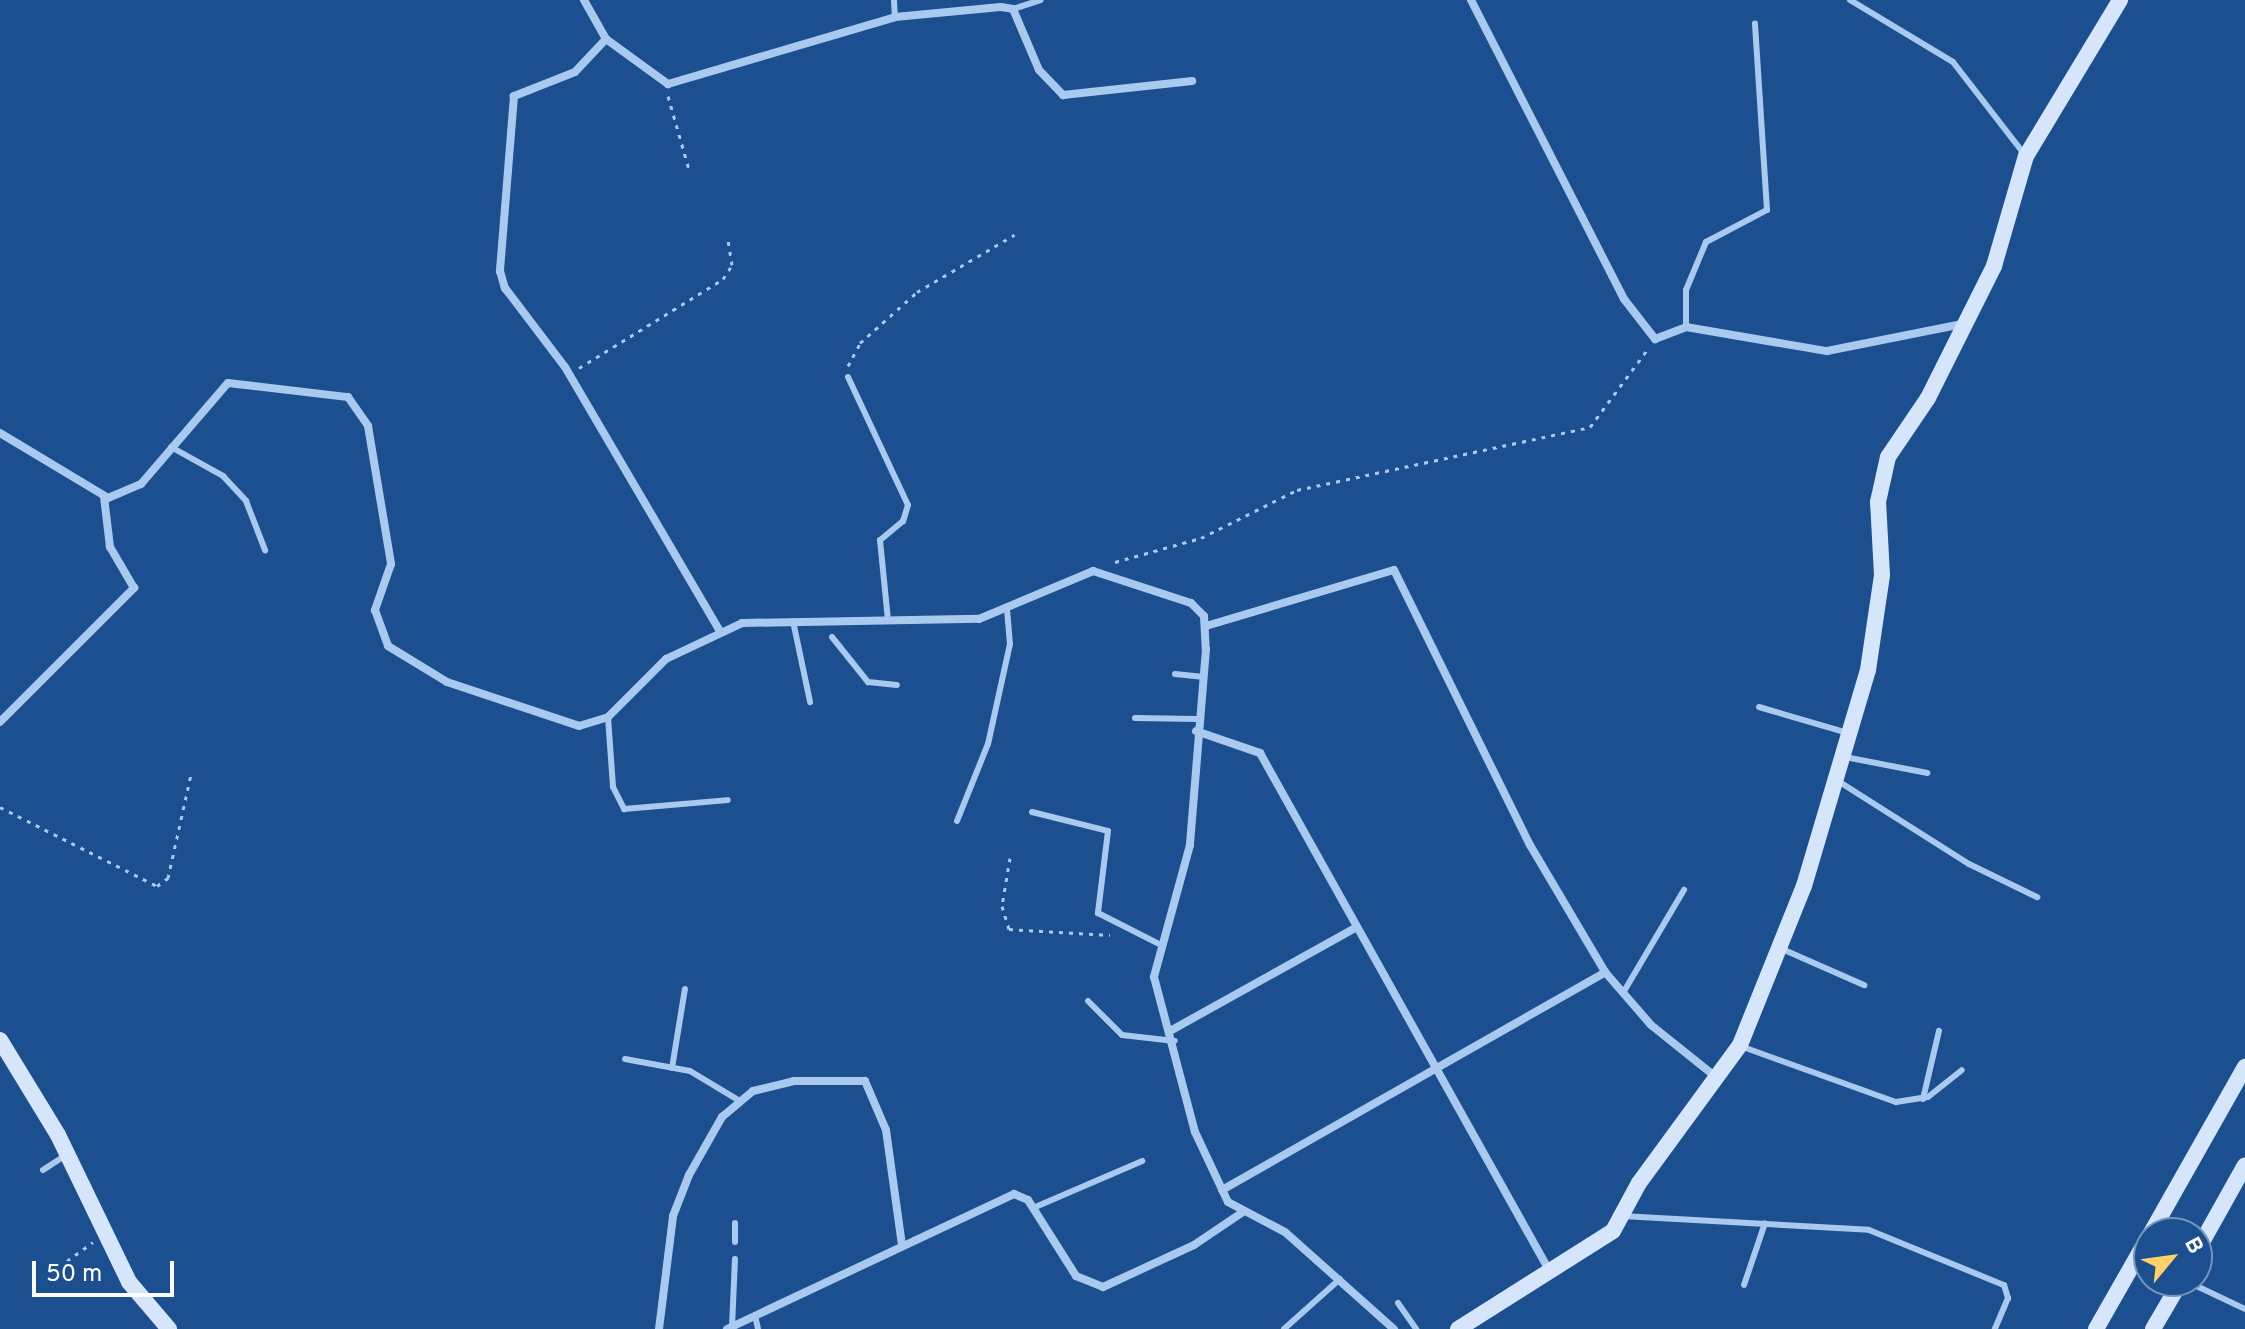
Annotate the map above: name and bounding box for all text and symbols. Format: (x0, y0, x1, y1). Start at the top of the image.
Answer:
north arrow (2133, 1217, 2213, 1297)
text: B (2177, 1233, 2208, 1259)
scale bar (36, 1245, 178, 1295)
text: 50 m (46, 1260, 102, 1290)

